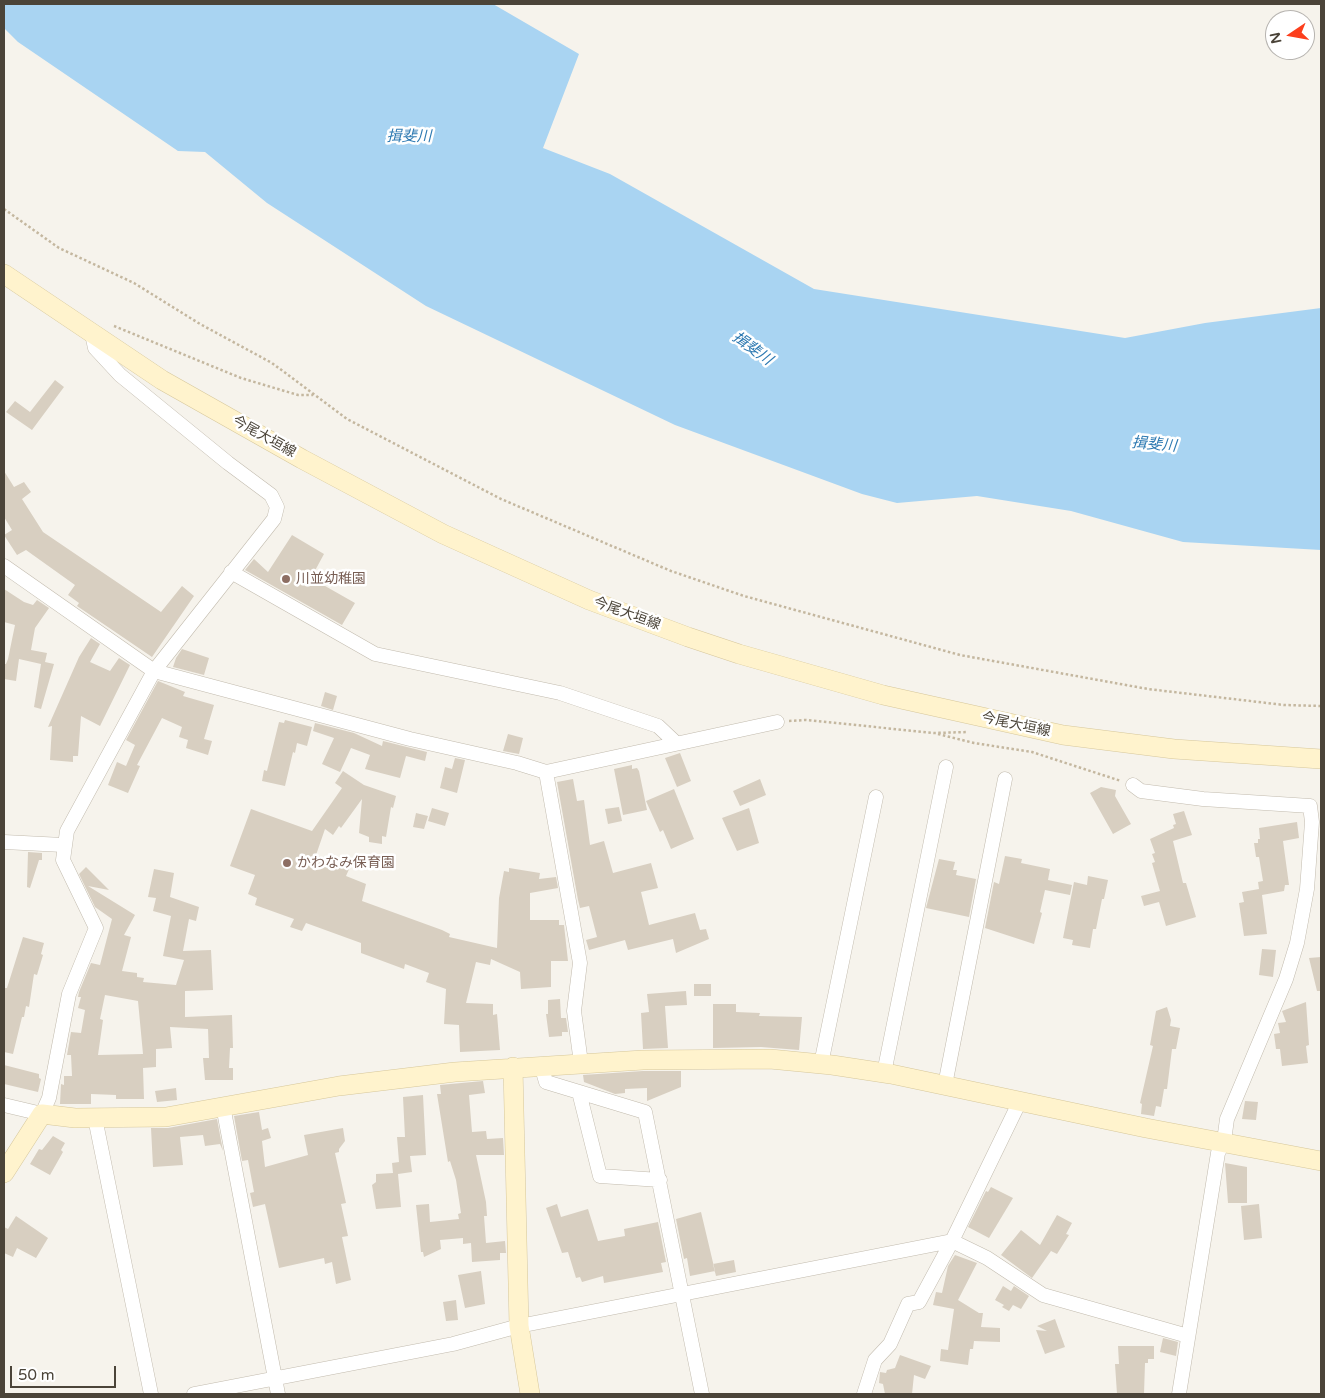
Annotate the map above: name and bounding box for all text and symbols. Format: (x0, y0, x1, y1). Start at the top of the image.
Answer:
north arrow (1265, 10, 1315, 60)
text: N (1266, 31, 1285, 45)
water label: 揖斐川 (387, 128, 431, 146)
water label: 揖斐川 (729, 328, 775, 370)
street label: 今尾大垣線 (229, 413, 299, 461)
water label: 揖斐川 (1131, 434, 1177, 456)
place label: 川並幼稚園 (296, 571, 366, 587)
marker: 川並幼稚園 (280, 573, 292, 585)
street label: 今尾大垣線 (591, 594, 663, 634)
street label: 今尾大垣線 (980, 710, 1052, 740)
place label: かわなみ保育園 (297, 855, 395, 871)
marker: かわなみ保育園 (281, 857, 293, 869)
scale bar (12, 1356, 119, 1388)
text: 50 m (18, 1366, 55, 1384)

